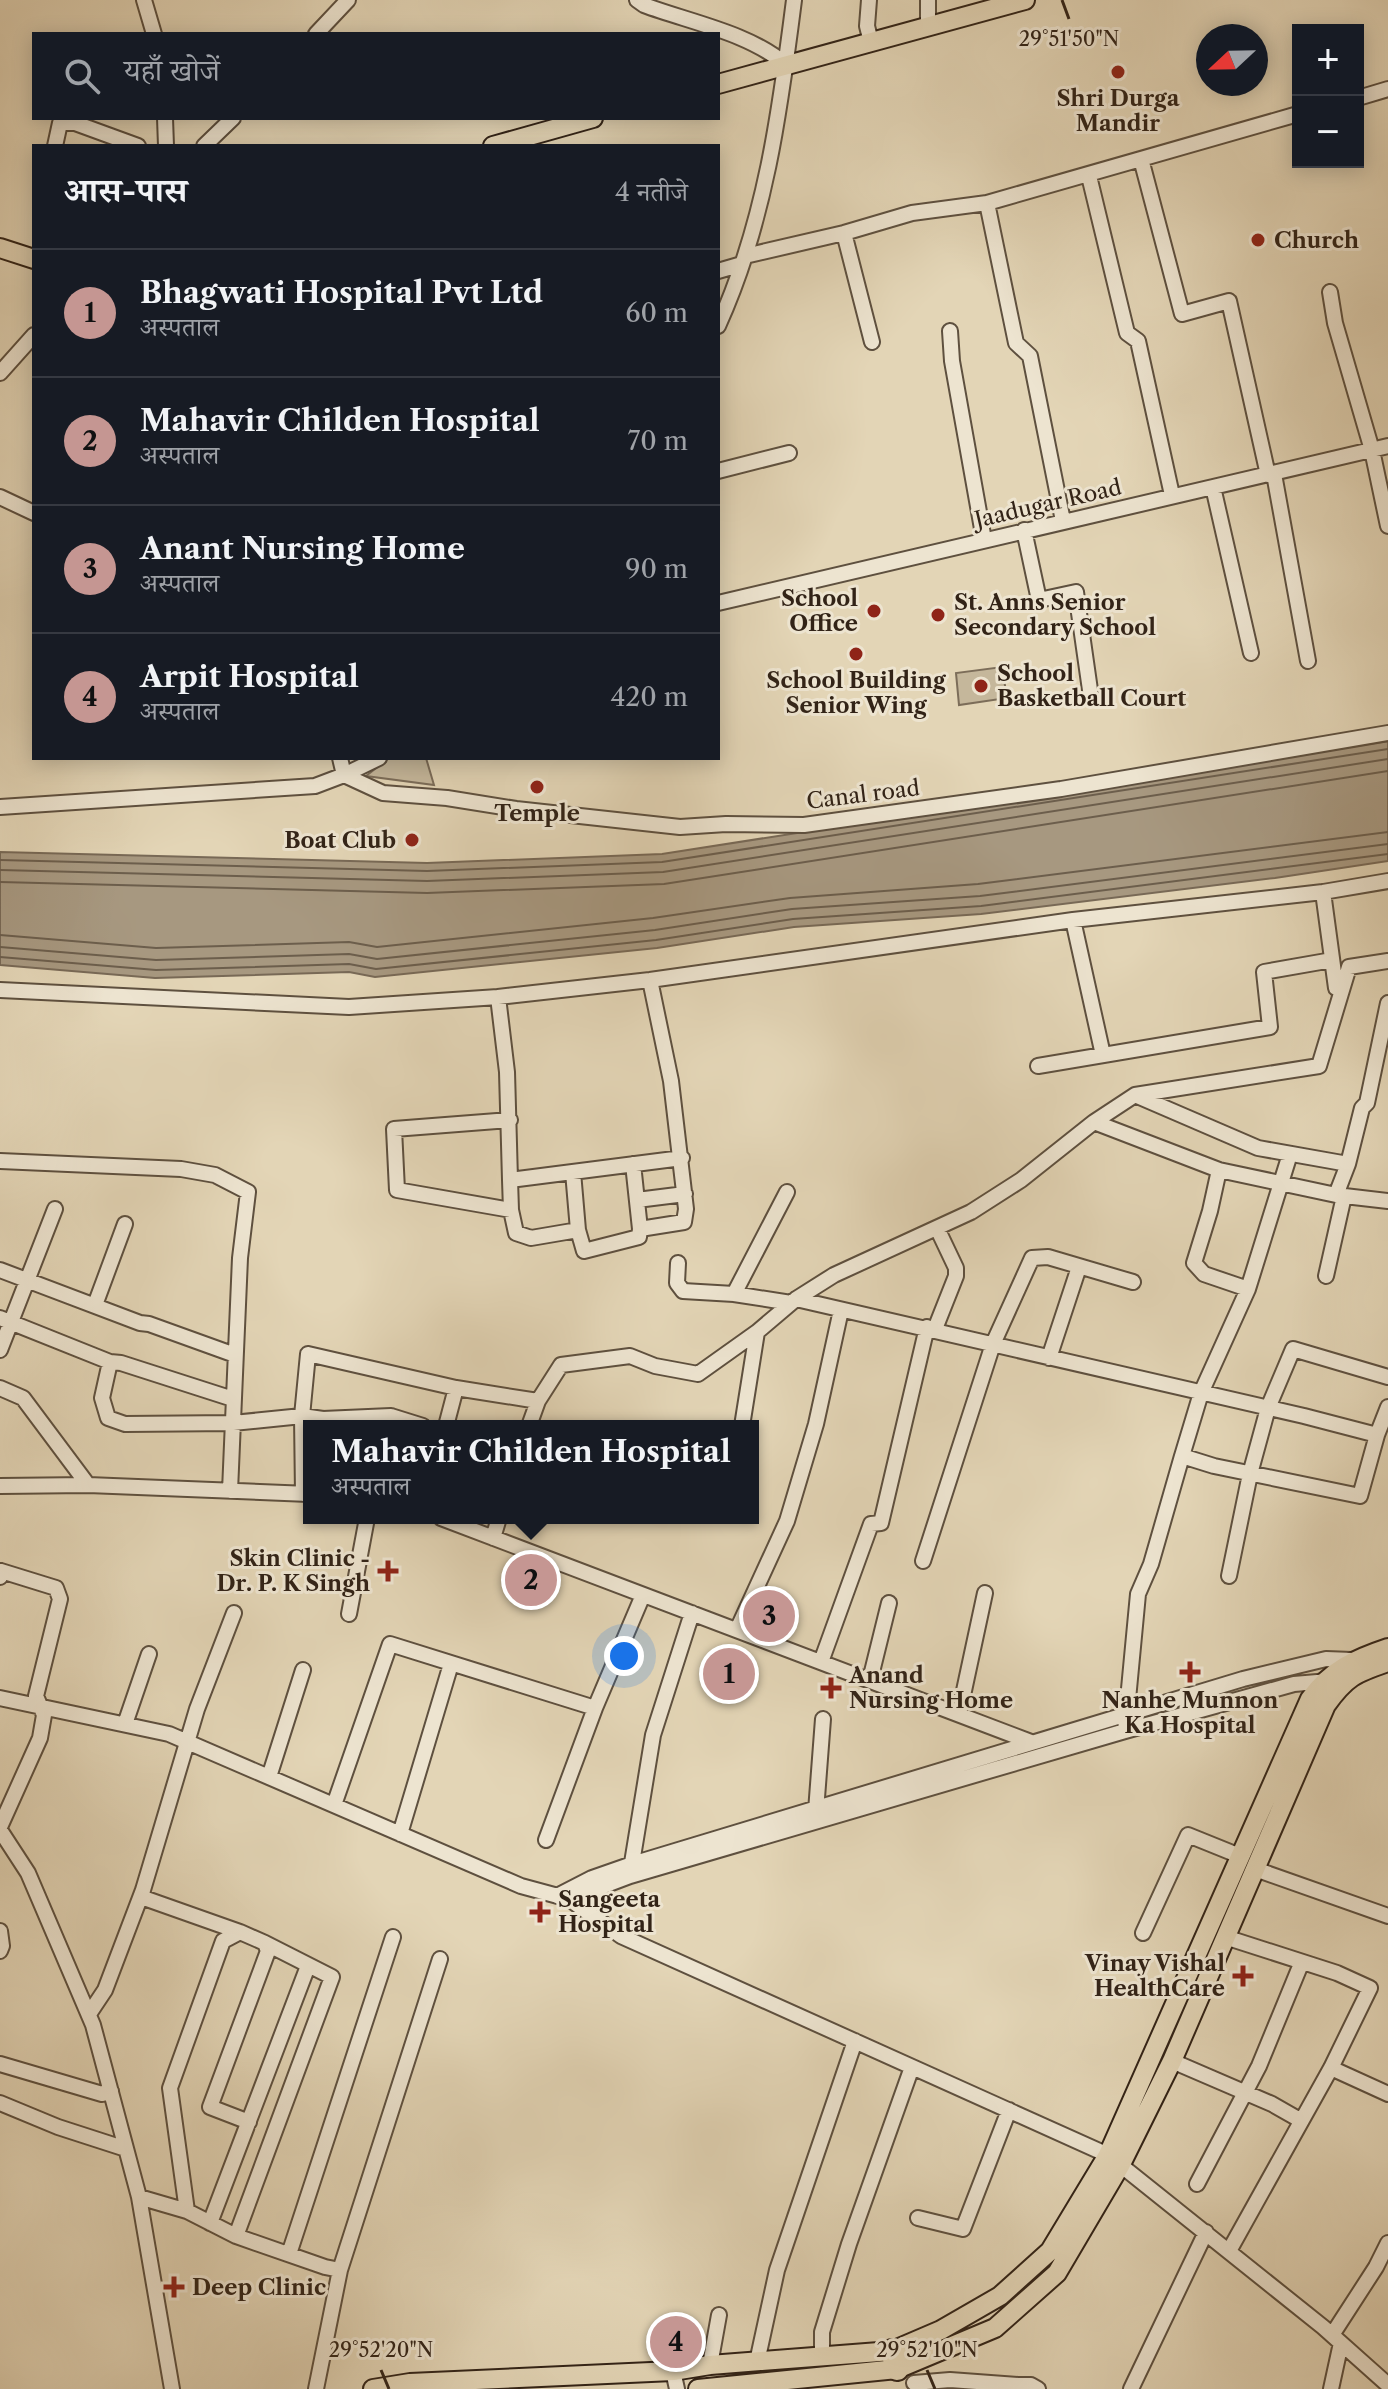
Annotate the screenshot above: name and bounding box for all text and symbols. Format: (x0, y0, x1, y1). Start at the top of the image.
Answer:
north arrow (1196, 24, 1268, 96)
map controls (1292, 24, 1364, 168)
button: + (1292, 24, 1364, 96)
text: 29°51'50"N (1019, 27, 1119, 51)
search box (32, 32, 720, 120)
text: यहाँ खोजें (124, 52, 220, 89)
icon: search (60, 54, 104, 98)
marker: Shri Durga Mandir (1109, 63, 1127, 81)
place label: Shri Durga Mandir (1057, 85, 1180, 137)
button: − (1292, 96, 1364, 168)
text: आस-पास (64, 169, 187, 211)
text: 4 नतीजे (615, 176, 688, 208)
place label: Church (1274, 227, 1359, 254)
marker: Church (1249, 231, 1267, 249)
text: Bhagwati Hospital Pvt Ltd (140, 274, 543, 311)
text: 1 (84, 297, 96, 329)
text: 60 m (625, 297, 688, 329)
text: अस्पताल (140, 311, 219, 343)
text: Mahavir Childen Hospital (140, 402, 540, 439)
text: 2 (82, 425, 98, 457)
text: 70 m (628, 425, 688, 457)
text: अस्पताल (140, 439, 219, 471)
street label: Jaadugar Road (969, 473, 1124, 534)
text: Anant Nursing Home (140, 530, 465, 567)
text: 3 (83, 553, 97, 585)
text: 90 m (625, 553, 688, 585)
text: अस्पताल (140, 567, 219, 599)
place label: School Office (781, 585, 858, 637)
place label: St. Anns Senior Secondary School (954, 589, 1156, 641)
marker: School Office (865, 602, 883, 620)
marker: St. Anns Senior Secondary School (929, 606, 947, 624)
marker: School Building Senior Wing (847, 645, 865, 663)
text: Arpit Hospital (140, 658, 359, 695)
place label: School Basketball Court (997, 660, 1186, 712)
place label: School Building Senior Wing (766, 667, 947, 719)
marker: School Basketball Court (972, 677, 990, 695)
text: 4 (82, 681, 98, 713)
text: 420 m (610, 681, 688, 713)
text: अस्पताल (140, 695, 219, 727)
street label: Canal road (805, 774, 921, 815)
marker: Temple (528, 778, 546, 796)
place label: Temple (494, 800, 580, 827)
place label: Boat Club (284, 827, 396, 854)
marker: Boat Club (403, 831, 421, 849)
popup (303, 1420, 759, 1524)
text: Mahavir Childen Hospital (331, 1433, 731, 1470)
text: अस्पताल (331, 1470, 410, 1502)
place label: Skin Clinic - Dr. P. K Singh (216, 1545, 370, 1597)
pin: 2 (505, 1550, 557, 1610)
marker: Skin Clinic - Dr. P. K Singh (377, 1560, 399, 1582)
pin: 3 (743, 1586, 795, 1646)
your location (604, 1636, 644, 1676)
pin: 1 (703, 1644, 755, 1704)
marker: Nanhe Munnon Ka Hospital (1179, 1661, 1201, 1683)
place label: Anand Nursing Home (848, 1662, 1013, 1714)
marker: Anand Nursing Home (820, 1677, 842, 1699)
place label: Nanhe Munnon Ka Hospital (1102, 1687, 1278, 1739)
place label: Sangeeta Hospital (558, 1886, 660, 1938)
marker: Sangeeta Hospital (529, 1901, 551, 1923)
place label: Vinay Vishal HealthCare (1084, 1950, 1225, 2002)
marker: Vinay Vishal HealthCare (1232, 1965, 1254, 1987)
place label: Deep Clinic (192, 2274, 326, 2301)
marker: Deep Clinic (163, 2276, 185, 2298)
pin: 4 (650, 2312, 702, 2372)
text: 29°52'20"N (329, 2338, 433, 2362)
text: 29°52'10"N (876, 2338, 978, 2362)

